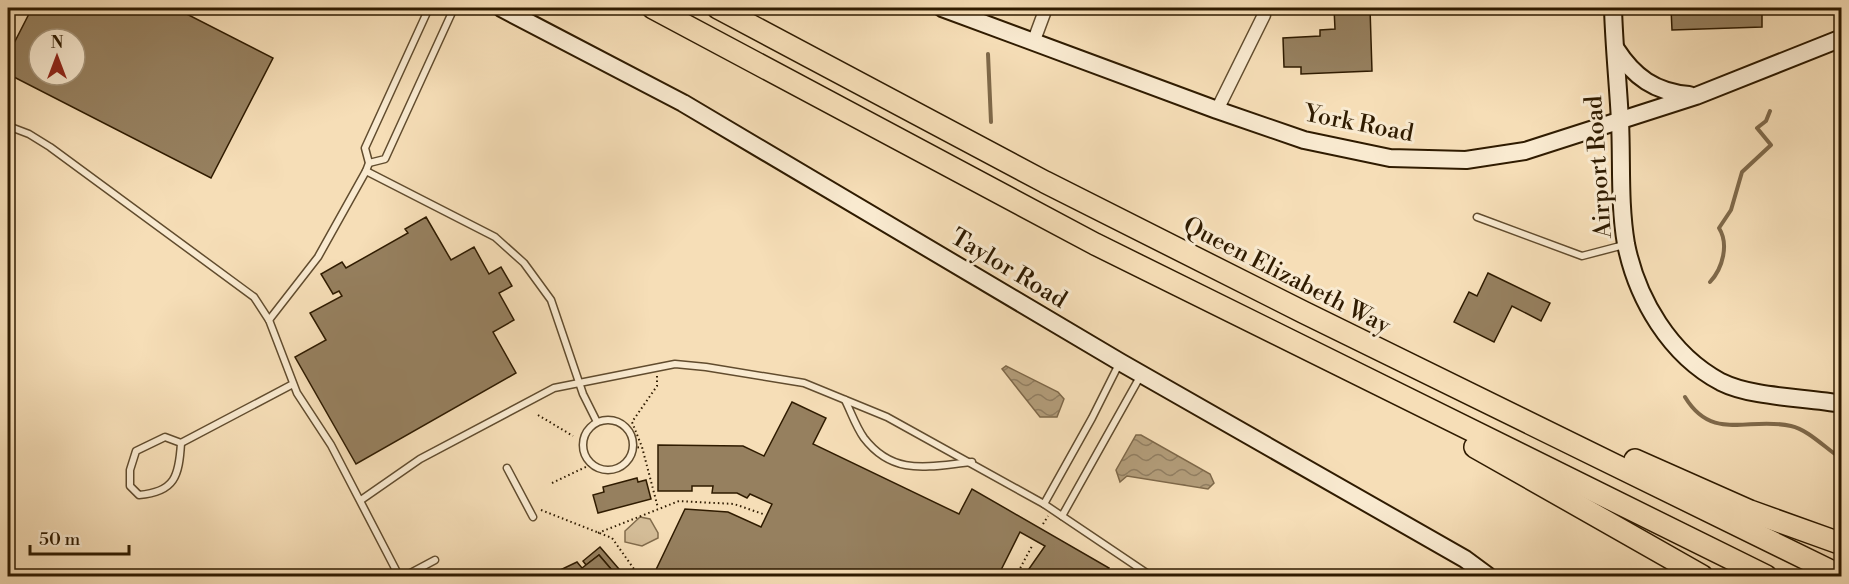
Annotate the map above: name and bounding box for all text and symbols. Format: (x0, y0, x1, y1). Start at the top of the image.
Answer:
north arrow (27, 27, 87, 87)
text: N (51, 33, 64, 53)
street label: Airport Road (1579, 94, 1619, 240)
street label: York Road (1300, 98, 1416, 149)
street label: Queen Elizabeth Way (1178, 211, 1396, 341)
street label: Taylor Road (945, 222, 1073, 316)
scale bar (30, 518, 129, 556)
text: 50 m (39, 528, 81, 551)

